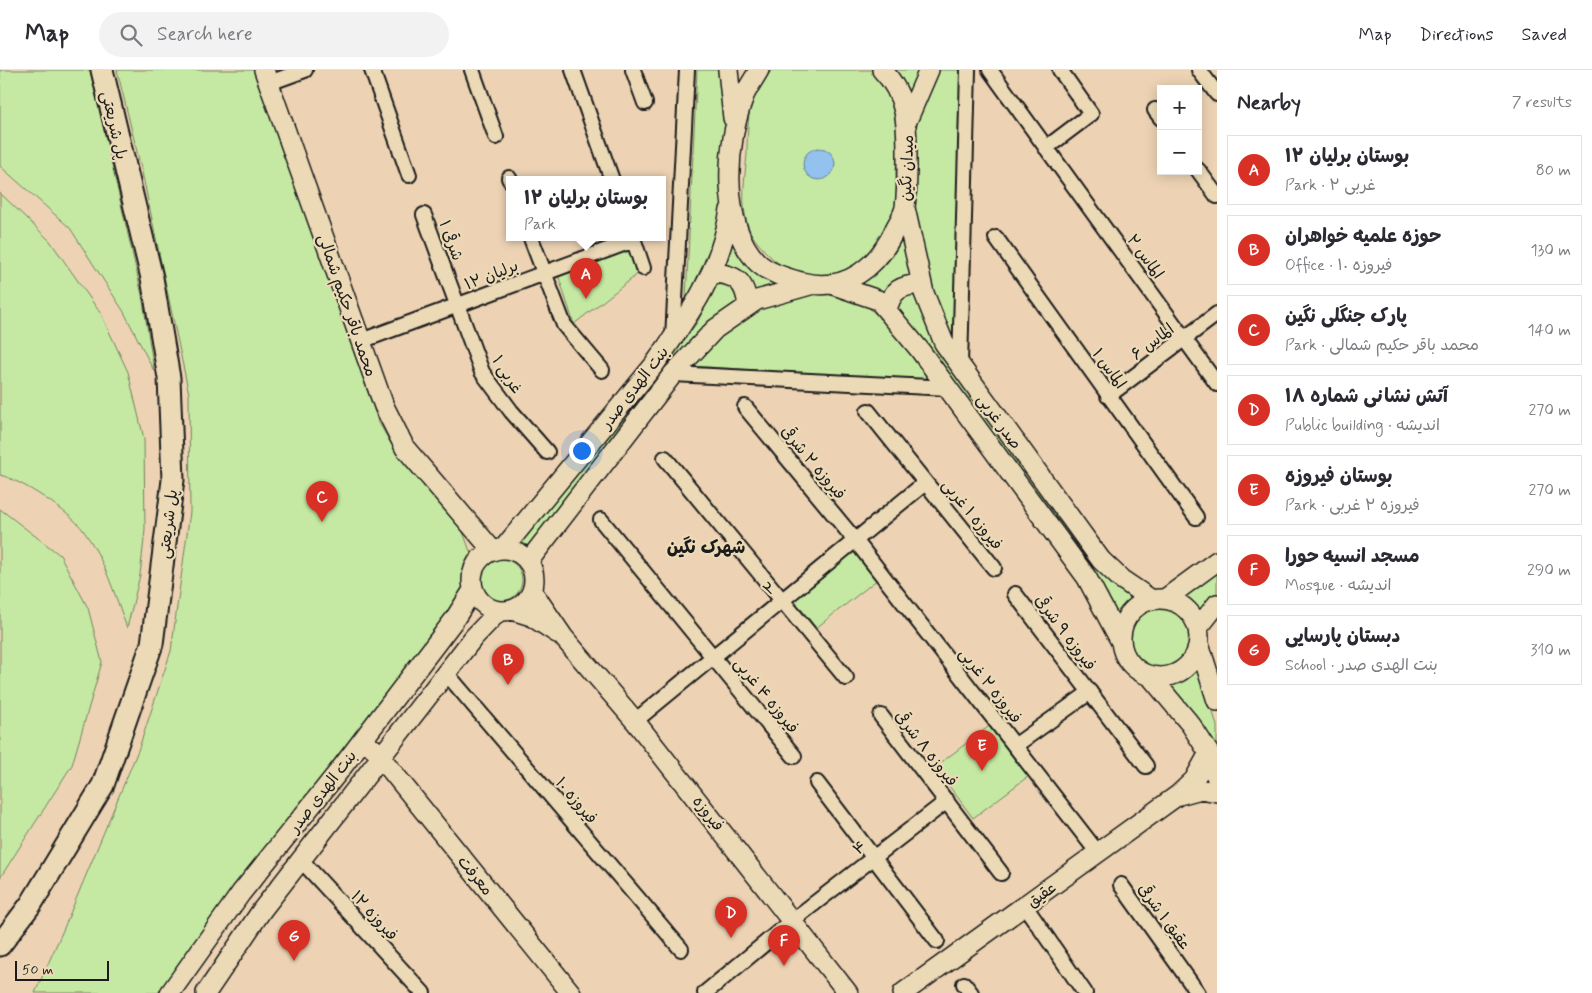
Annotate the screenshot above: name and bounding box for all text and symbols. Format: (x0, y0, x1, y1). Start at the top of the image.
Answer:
search box (99, 12, 449, 57)
text: Map (25, 19, 69, 50)
icon: search (117, 21, 145, 49)
text: Search here (157, 22, 253, 47)
text: Map (1359, 23, 1392, 47)
text: Directions (1420, 23, 1494, 47)
text: Saved (1522, 23, 1567, 47)
map controls (1157, 85, 1202, 175)
button: + (1157, 85, 1202, 130)
street label: پل شریعتی (95, 89, 132, 162)
text: Nearby (1237, 89, 1301, 117)
text: 7 results (1512, 92, 1572, 113)
button: − (1157, 130, 1202, 175)
street label: میدان نگین (896, 134, 919, 202)
text: بوستان برلیان ۱۲ (1285, 144, 1409, 169)
text: A (1249, 160, 1259, 181)
text: 80 m (1536, 160, 1571, 181)
text: Park · ۲ غربی (1285, 175, 1376, 196)
popup (506, 176, 666, 241)
text: بوستان برلیان ۱۲ (524, 186, 648, 211)
text: Park (524, 214, 556, 235)
street label: ۱ شرقی (434, 217, 469, 264)
text: حوزه علمیه خواهران (1285, 224, 1441, 249)
street label: الماس ۲ (1122, 230, 1168, 283)
street label: محمد باقر حکیم شمالی (311, 231, 381, 380)
text: B (1249, 240, 1259, 261)
text: 130 m (1530, 240, 1571, 261)
text: Office · فیروزه ۱۰ (1285, 255, 1392, 276)
street label: برلیان ۱۲ (462, 256, 521, 295)
pin: A (570, 258, 602, 299)
text: پارک جنگلی نگین (1285, 304, 1407, 329)
street label: الماس ۶ (1127, 319, 1179, 365)
text: C (1248, 320, 1260, 341)
text: 140 m (1527, 320, 1571, 341)
text: Park · محمد باقر حکیم شمالی (1285, 335, 1479, 356)
street label: بنت الهدی صدر (595, 342, 674, 435)
street label: الماس ۱ (1087, 344, 1131, 393)
street label: ۱ غربی (487, 352, 527, 398)
text: آتش نشانی شماره ۱۸ (1285, 384, 1448, 409)
street label: صدر غربی (972, 390, 1026, 454)
text: D (1248, 400, 1260, 421)
text: 270 m (1528, 400, 1571, 421)
text: Public building · اندیشه (1285, 415, 1440, 436)
street label: فیروزه ۲ شرقی (776, 421, 851, 504)
your location (569, 438, 595, 464)
text: بوستان فیروزه (1285, 464, 1392, 489)
street label: فیروزه ۱ غربی (937, 475, 1007, 555)
text: E (1249, 480, 1259, 501)
text: 270 m (1528, 480, 1571, 501)
pin: C (306, 481, 338, 522)
street label: پل شریعتی (154, 488, 183, 560)
text: Park · فیروزه ۲ غربی (1285, 495, 1420, 516)
district label: شهرک نگین (667, 536, 745, 560)
text: مسجد انسیه حورا (1285, 544, 1420, 569)
text: F (1250, 560, 1258, 581)
text: 290 m (1527, 560, 1571, 581)
text: Mosque · اندیشه (1285, 575, 1392, 596)
street label: ۲ (759, 578, 781, 601)
street label: فیروزه ۹ شرقی (1029, 590, 1101, 675)
text: دبستان پارسایی (1285, 624, 1400, 649)
text: G (1249, 640, 1259, 661)
text: 310 m (1530, 640, 1571, 661)
pin: B (492, 644, 524, 685)
street label: فیروزه ۲ غربی (954, 644, 1026, 728)
street label: فیروزه ۴ غربی (729, 654, 803, 738)
text: School · بنت الهدی صدر (1285, 655, 1438, 676)
street label: فیروزه ۸ شرقی (890, 706, 963, 791)
pin: E (966, 730, 998, 771)
street label: بنت الهدی صدر (283, 746, 362, 839)
street label: فیروزه ۱۰ (550, 773, 602, 829)
street label: فیروزه (687, 792, 728, 836)
street label: ۴ (849, 836, 871, 860)
street label: معرفت (452, 852, 497, 900)
street label: عقیق (1023, 877, 1061, 913)
street label: عقیق ۱ شرقی (1133, 879, 1196, 954)
street label: فیروزه ۱۲ (346, 886, 402, 946)
pin: D (715, 897, 747, 938)
pin: G (278, 920, 310, 961)
pin: F (768, 925, 800, 966)
scale bar (15, 958, 109, 981)
text: 50 m (22, 961, 53, 979)

